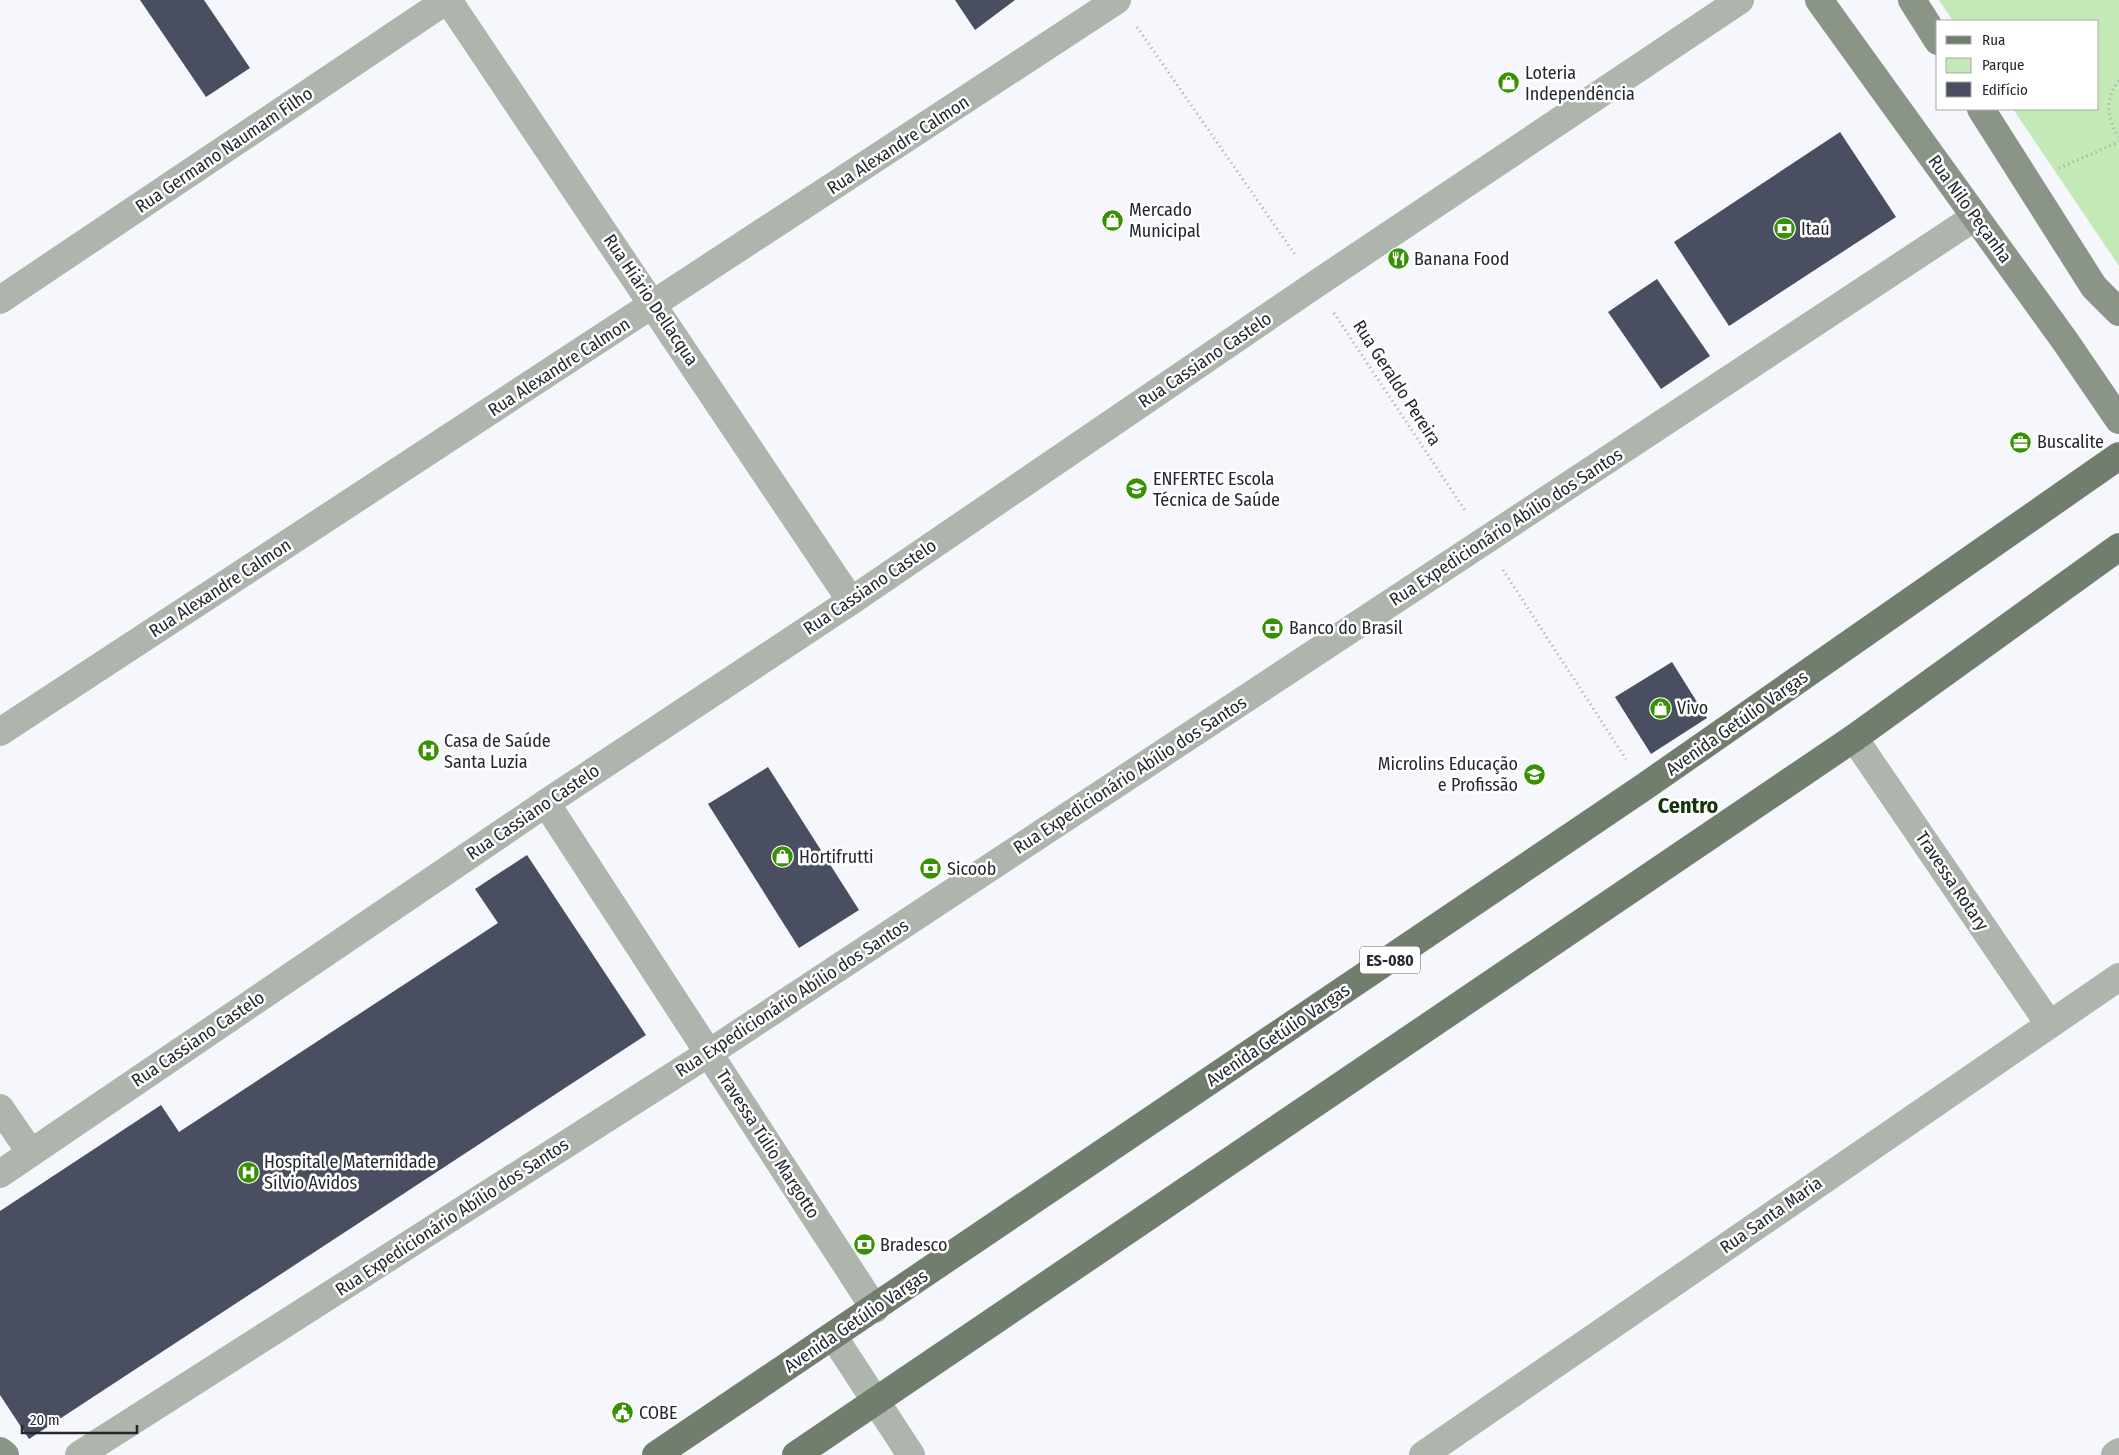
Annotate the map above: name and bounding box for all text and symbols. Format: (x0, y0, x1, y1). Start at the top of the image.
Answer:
legend (1936, 20, 2099, 110)
text: Rua (1982, 31, 2005, 49)
text: Parque (1982, 56, 2025, 74)
place label: Loteria Independência (1525, 62, 1635, 105)
shop icon: Loteria Independência (1497, 71, 1521, 95)
text: Edifício (1982, 81, 2028, 99)
street label: Rua Germano Naumam Filho (131, 82, 317, 218)
street label: Rua Alexandre Calmon (823, 91, 973, 199)
street label: Rua Nilo Peçanha (1923, 151, 2017, 267)
place label: Mercado Municipal (1129, 199, 1201, 242)
shop icon: Mercado Municipal (1101, 208, 1125, 232)
bank icon: Itaú (1773, 217, 1797, 241)
place label: Itaú (1801, 218, 1830, 240)
street label: Rua Hiário Dellacqua (599, 230, 703, 370)
restaurant icon: Banana Food (1386, 247, 1410, 271)
place label: Banana Food (1414, 248, 1509, 270)
street label: Rua Cassiano Castelo (1134, 307, 1276, 413)
street label: Rua Alexandre Calmon (484, 313, 634, 421)
street label: Rua Geraldo Pereira (1348, 316, 1446, 450)
office icon: Buscalite (2009, 430, 2033, 454)
place label: Buscalite (2037, 431, 2104, 453)
street label: Rua Expedicionário Abílio dos Santos (1385, 443, 1627, 611)
place label: ENFERTEC Escola Técnica de Saúde (1153, 468, 1280, 511)
school or university icon: ENFERTEC Escola Técnica de Saúde (1125, 477, 1149, 501)
street label: Rua Alexandre Calmon (145, 534, 295, 642)
street label: Rua Cassiano Castelo (799, 534, 941, 640)
bank icon: Banco do Brasil (1261, 616, 1285, 640)
place label: Banco do Brasil (1289, 617, 1403, 639)
street label: Avenida Getúlio Vargas (1662, 666, 1812, 780)
street label: Rua Expedicionário Abílio dos Santos (1009, 691, 1251, 859)
shop icon: Vivo (1649, 696, 1673, 720)
place label: Vivo (1677, 697, 1708, 719)
place label: Casa de Saúde Santa Luzia (444, 730, 551, 773)
hospital icon: Casa de Saúde Santa Luzia (416, 739, 440, 763)
place label: Microlins Educação e Profissão (1378, 753, 1518, 796)
street label: Rua Cassiano Castelo (462, 759, 604, 865)
school or university icon: Microlins Educação e Profissão (1522, 762, 1546, 786)
district label: Centro (1658, 792, 1719, 819)
street label: Travessa Rotary (1911, 827, 1993, 935)
shop icon: Hortifrutti (771, 845, 795, 869)
place label: Hortifrutti (799, 846, 874, 868)
bank icon: Sicoob (919, 857, 943, 881)
place label: Sicoob (947, 858, 996, 880)
street label: Rua Expedicionário Abílio dos Santos (671, 914, 913, 1082)
road number: ES-080 (1360, 946, 1420, 974)
street label: Avenida Getúlio Vargas (1202, 979, 1354, 1091)
street label: Rua Cassiano Castelo (127, 986, 269, 1092)
street label: Travessa Túlio Margotto (712, 1065, 824, 1223)
street label: Rua Expedicionário Abílio dos Santos (331, 1133, 573, 1301)
place label: Hospital e Maternidade Sílvio Avidos (264, 1151, 436, 1194)
hospital icon: Hospital e Maternidade Sílvio Avidos (236, 1160, 260, 1184)
street label: Rua Santa Maria (1716, 1172, 1826, 1258)
bank icon: Bradesco (852, 1233, 876, 1257)
place label: Bradesco (880, 1234, 947, 1256)
street label: Avenida Getúlio Vargas (780, 1265, 932, 1377)
public building icon: COBE (611, 1401, 635, 1425)
scale bar (22, 1402, 138, 1434)
place label: COBE (639, 1402, 677, 1424)
text: 20 m (30, 1411, 60, 1429)

